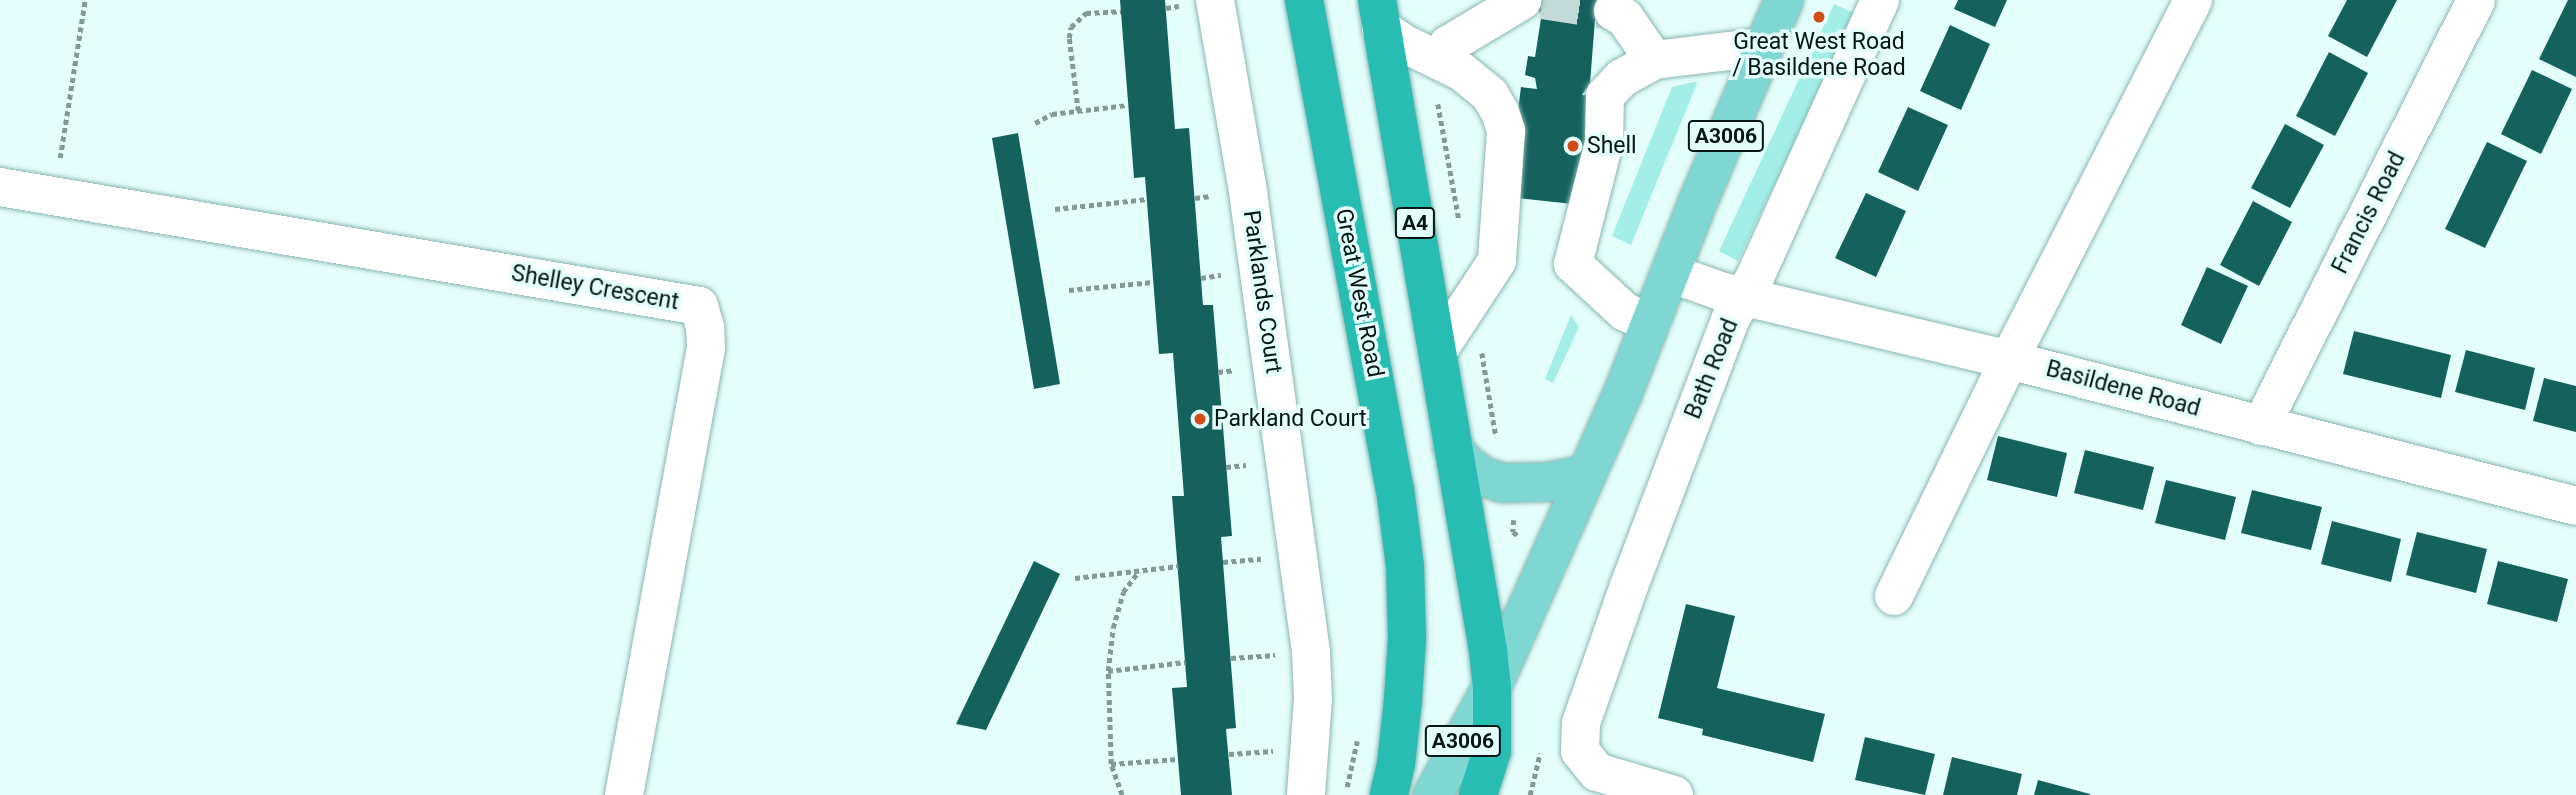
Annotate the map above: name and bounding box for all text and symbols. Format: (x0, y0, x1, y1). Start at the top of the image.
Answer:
marker: Great West Road / Basildene Road (1811, 9, 1827, 25)
place label: Great West Road / Basildene Road (1732, 28, 1906, 82)
road number: A3006 (1688, 118, 1764, 154)
place label: Shell (1587, 132, 1637, 160)
marker: Shell (1565, 138, 1581, 154)
street label: Francis Road (2327, 148, 2411, 278)
street label: Great West Road (1329, 206, 1389, 380)
road number: A4 (1394, 206, 1436, 241)
street label: Parklands Court (1237, 209, 1287, 375)
street label: Shelley Crescent (509, 260, 681, 316)
street label: Bath Road (1679, 315, 1745, 423)
street label: Basildene Road (2043, 355, 2203, 423)
place label: Parkland Court (1214, 405, 1366, 433)
marker: Parkland Court (1192, 411, 1208, 427)
road number: A3006 (1424, 724, 1502, 758)

